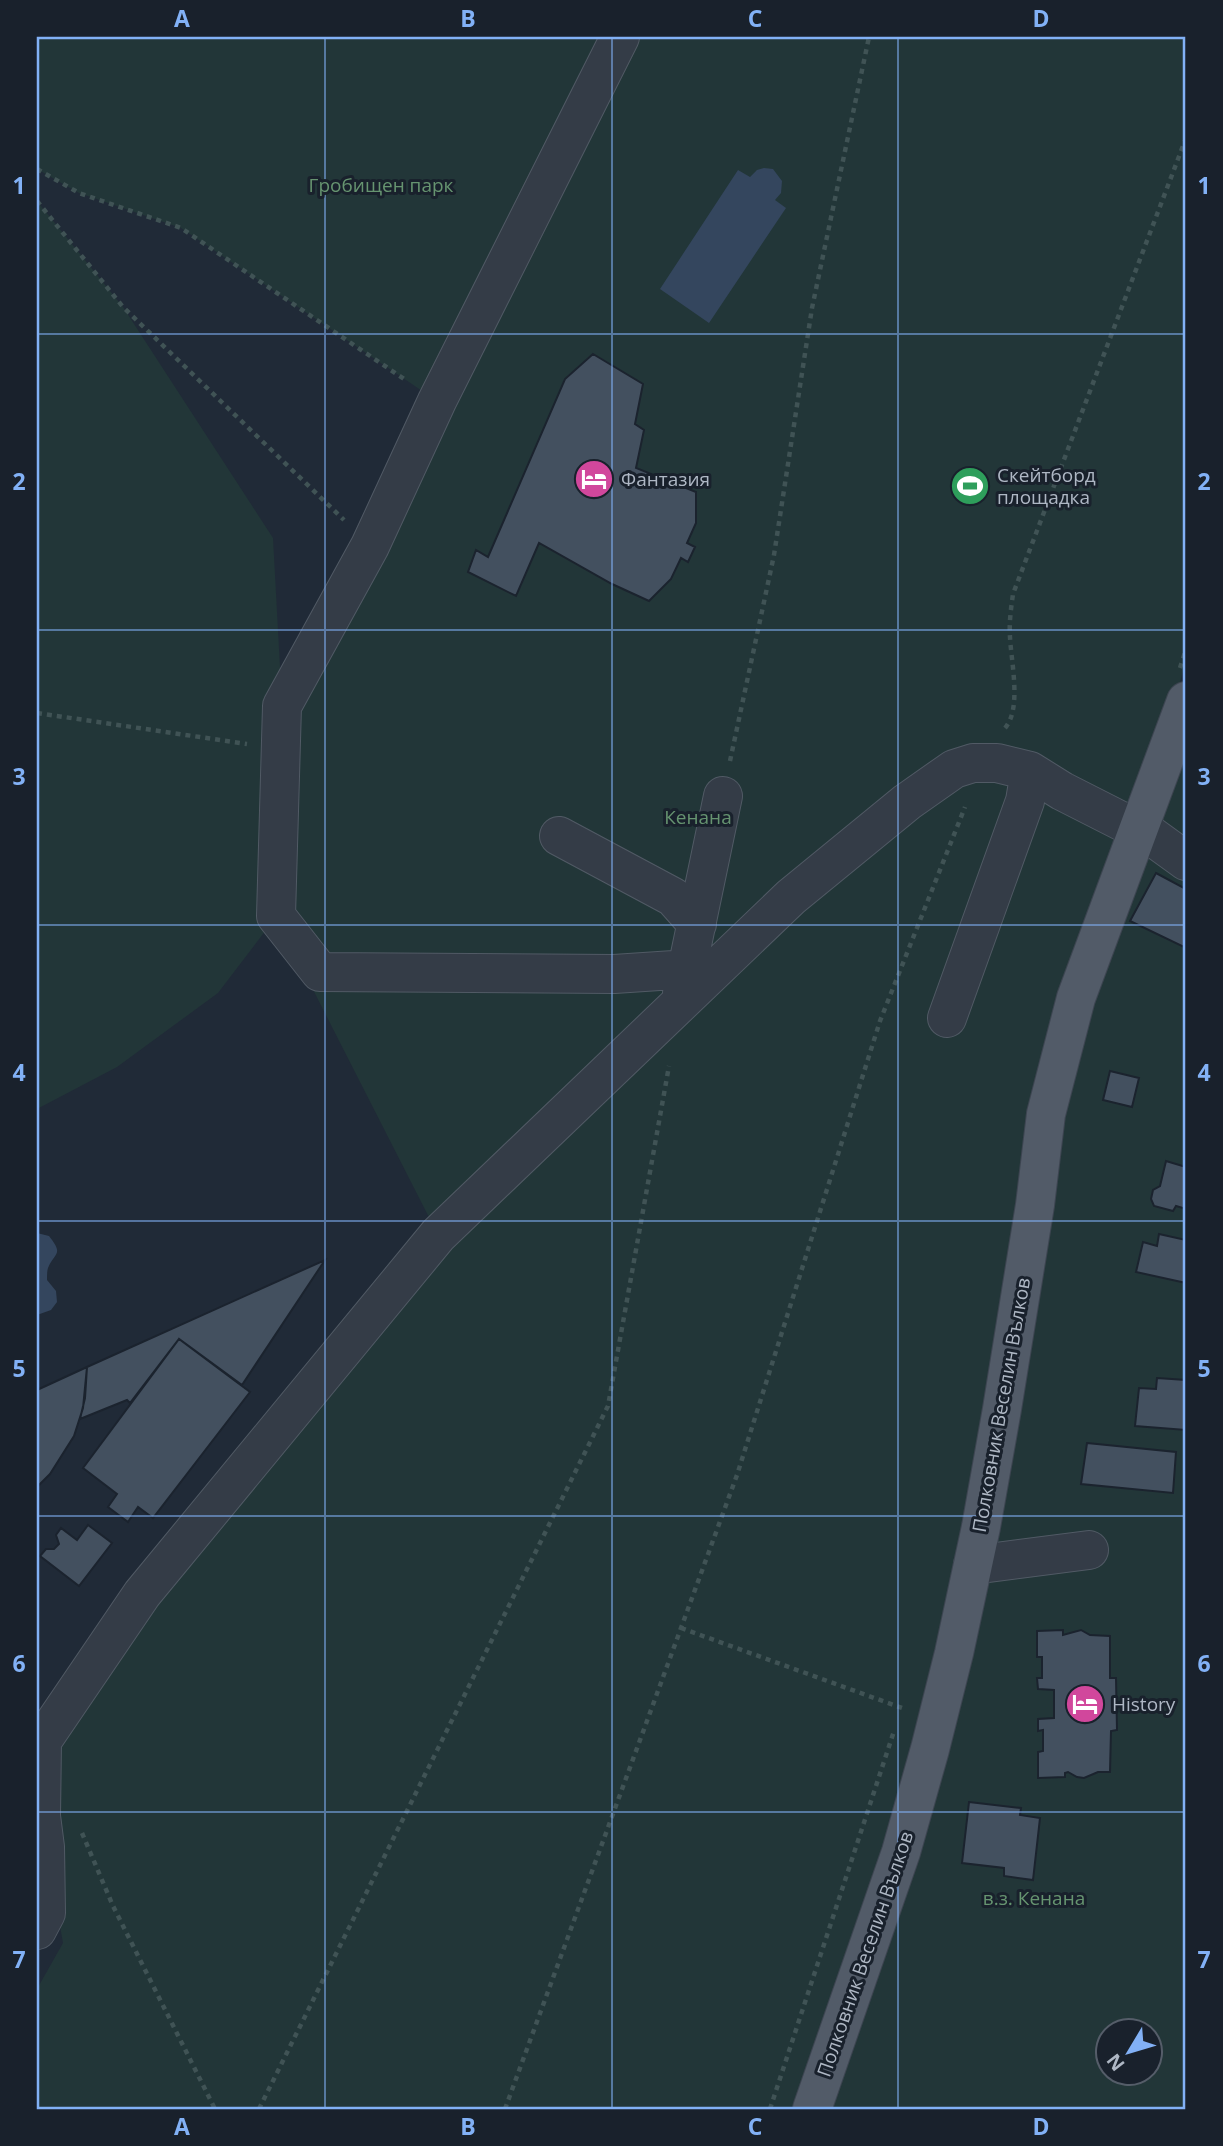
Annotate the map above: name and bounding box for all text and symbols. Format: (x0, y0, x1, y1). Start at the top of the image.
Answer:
text: A (174, 2, 190, 34)
text: B (460, 2, 476, 34)
text: C (748, 2, 762, 34)
text: D (1032, 2, 1050, 34)
text: 1 (12, 169, 26, 201)
text: 1 (1197, 169, 1211, 201)
park label: Гробищен парк (309, 172, 454, 198)
hotel icon: Фантазия (573, 458, 615, 500)
place label: Скейтборд площадка (997, 462, 1096, 510)
text: 2 (12, 465, 26, 497)
sports icon: Скейтборд площадка (949, 465, 991, 507)
text: 2 (1197, 465, 1211, 497)
place label: Фантазия (621, 466, 710, 492)
text: 3 (12, 760, 26, 792)
text: 3 (1197, 760, 1211, 792)
park label: Кенана (664, 804, 732, 830)
text: 4 (12, 1056, 26, 1088)
text: 4 (1197, 1056, 1211, 1088)
street label: Полковник Веселин Вълков (966, 1276, 1036, 1534)
text: 5 (12, 1352, 26, 1384)
text: 5 (1197, 1352, 1211, 1384)
text: 6 (12, 1647, 26, 1679)
text: 6 (1197, 1647, 1211, 1679)
hotel icon: History (1064, 1683, 1106, 1725)
place label: History (1112, 1691, 1176, 1717)
street label: Полковник Веселин Вълков (811, 1828, 919, 2080)
park label: в.з. Кенана (983, 1885, 1085, 1911)
text: 7 (12, 1943, 26, 1975)
text: 7 (1197, 1943, 1211, 1975)
north arrow (1094, 2016, 1164, 2086)
text: N (1101, 2048, 1131, 2077)
text: A (174, 2110, 190, 2142)
text: B (460, 2110, 476, 2142)
text: C (748, 2110, 762, 2142)
text: D (1032, 2110, 1050, 2142)

